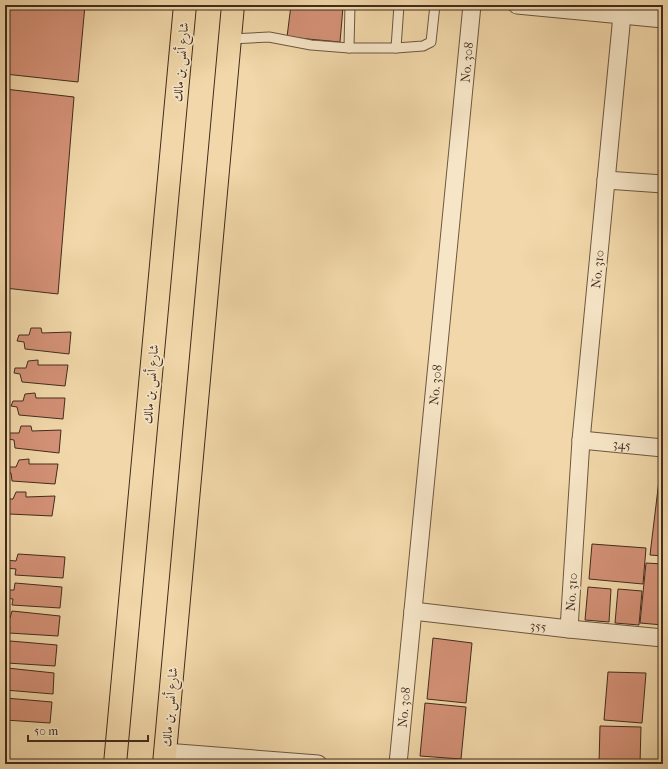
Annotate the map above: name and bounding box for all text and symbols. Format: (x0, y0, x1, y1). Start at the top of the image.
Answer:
street label: شارع أنس بن مالك (169, 21, 195, 103)
street label: No. 308 (457, 41, 476, 83)
street label: No. 310 (588, 249, 607, 289)
street label: شارع أنس بن مالك (139, 343, 165, 425)
street label: No. 308 (426, 364, 445, 406)
street label: 345 (612, 436, 632, 453)
street label: No. 310 (563, 572, 580, 612)
street label: 355 (529, 618, 548, 634)
street label: شارع أنس بن مالك (158, 666, 184, 748)
street label: No. 308 (395, 686, 413, 728)
scale bar (28, 717, 148, 743)
text: 50 m (34, 724, 58, 738)

